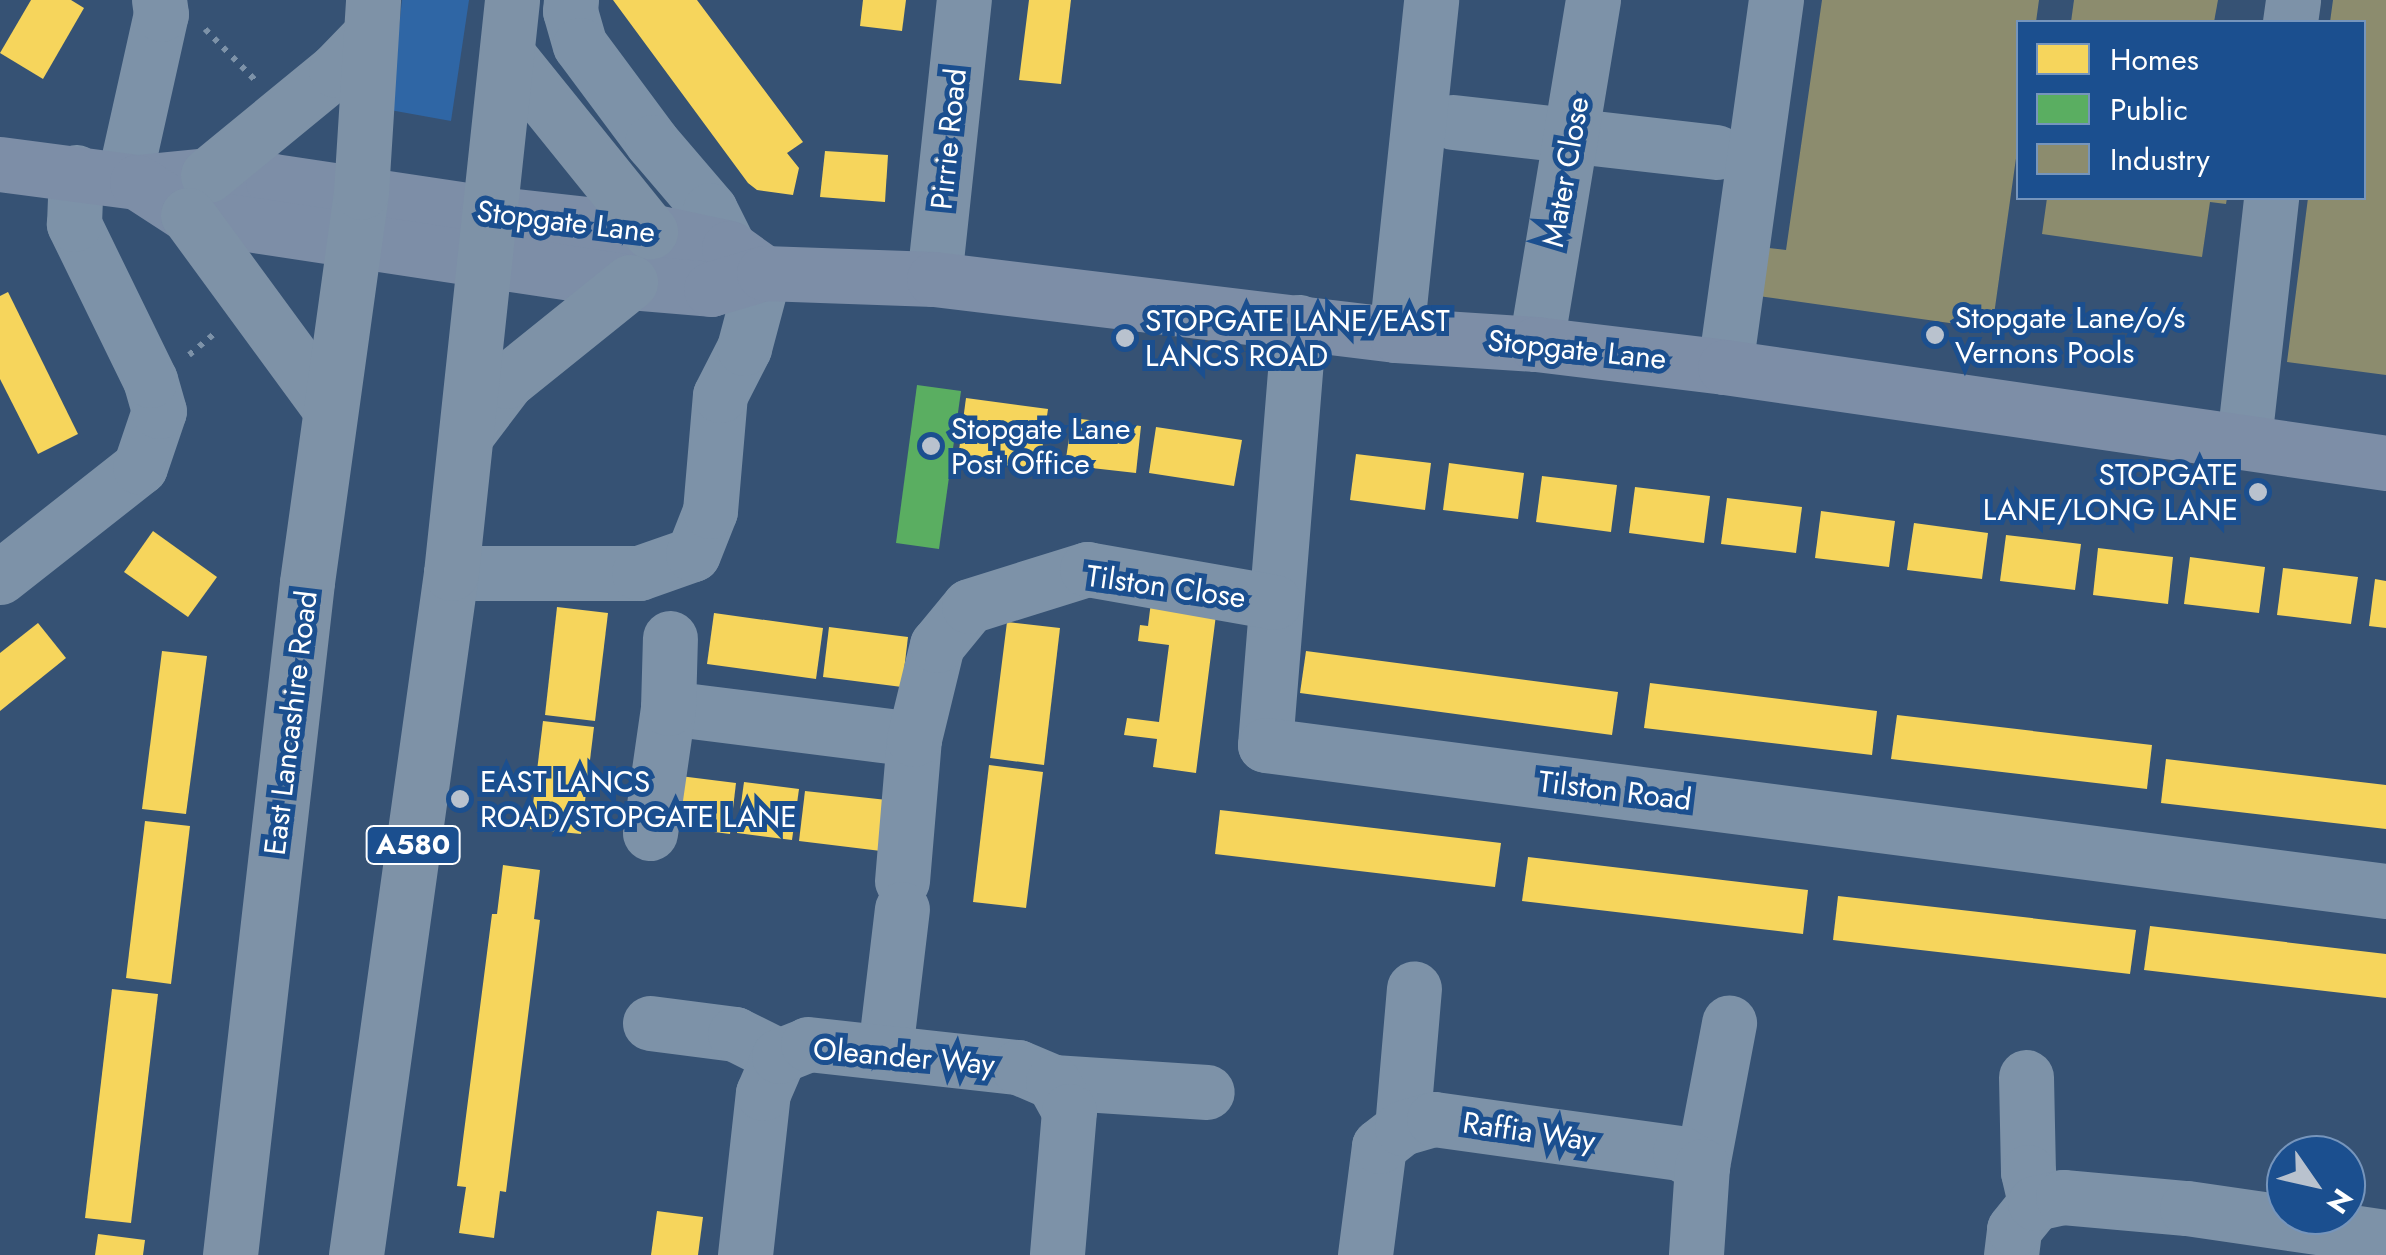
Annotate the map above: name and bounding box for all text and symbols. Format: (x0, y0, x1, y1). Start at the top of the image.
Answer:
legend (2016, 20, 2366, 200)
text: Homes (2110, 38, 2199, 81)
street label: Pirrie Road (924, 67, 974, 211)
text: Public (2110, 88, 2188, 131)
street label: Mater Close (1535, 94, 1597, 250)
text: Industry (2110, 138, 2210, 181)
street label: Stopgate Lane (475, 193, 657, 251)
place label: Stopgate Lane/o/s Vernons Pools (1955, 300, 2185, 370)
place label: STOPGATE LANE/EAST LANCS ROAD (1145, 303, 1450, 374)
street label: Stopgate Lane (1486, 323, 1668, 377)
marker: Stopgate Lane/o/s Vernons Pools (1924, 324, 1946, 346)
marker: STOPGATE LANE/EAST LANCS ROAD (1114, 327, 1136, 349)
place label: Stopgate Lane Post Office (951, 411, 1130, 482)
marker: Stopgate Lane Post Office (920, 435, 942, 457)
place label: STOPGATE LANE/LONG LANE (1983, 457, 2238, 528)
marker: STOPGATE LANE/LONG LANE (2247, 481, 2269, 503)
street label: Tilston Close (1084, 558, 1248, 616)
street label: East Lancashire Road (257, 589, 325, 857)
place label: EAST LANCS ROAD/STOPGATE LANE (480, 764, 797, 834)
street label: Tilston Road (1536, 764, 1694, 818)
marker: EAST LANCS ROAD/STOPGATE LANE (449, 788, 471, 810)
road number: A580 (366, 822, 460, 868)
street label: Oleander Way (812, 1031, 996, 1083)
street label: Raffia Way (1460, 1105, 1598, 1159)
north arrow (2266, 1135, 2366, 1235)
text: N (2316, 1180, 2363, 1222)

